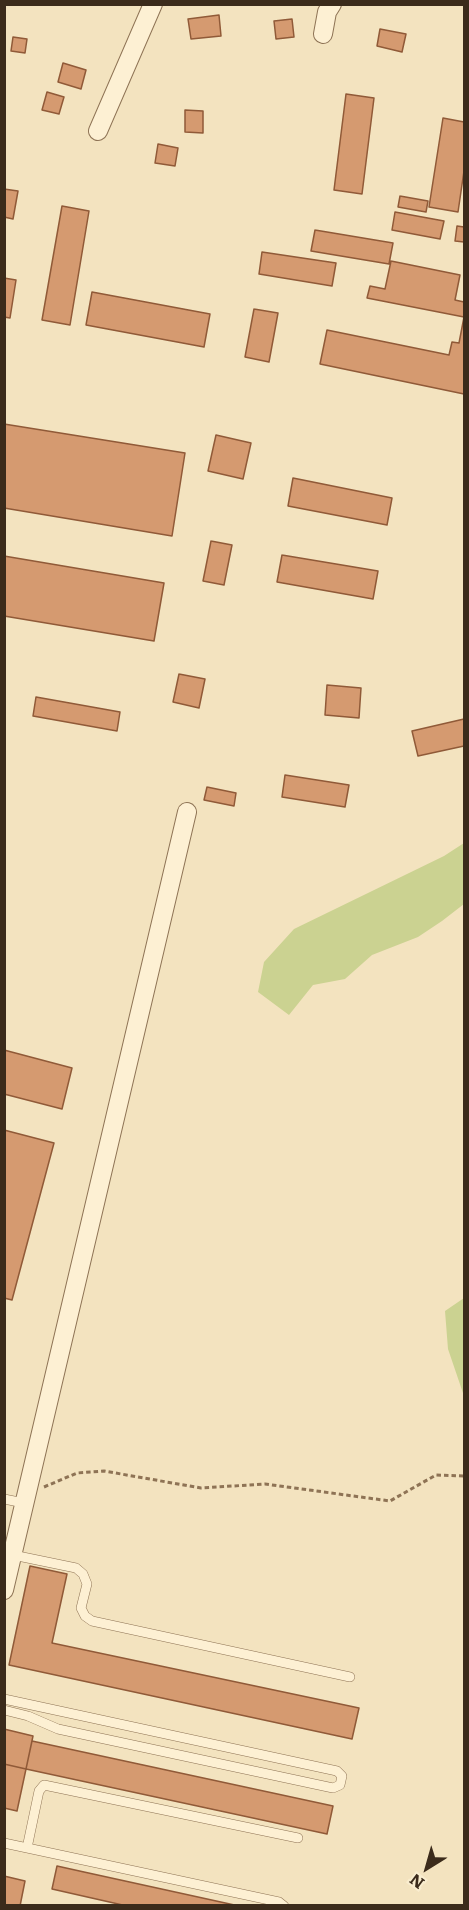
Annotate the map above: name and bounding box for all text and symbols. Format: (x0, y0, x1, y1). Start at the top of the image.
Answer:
north arrow (397, 1838, 457, 1898)
text: N (404, 1869, 429, 1896)

